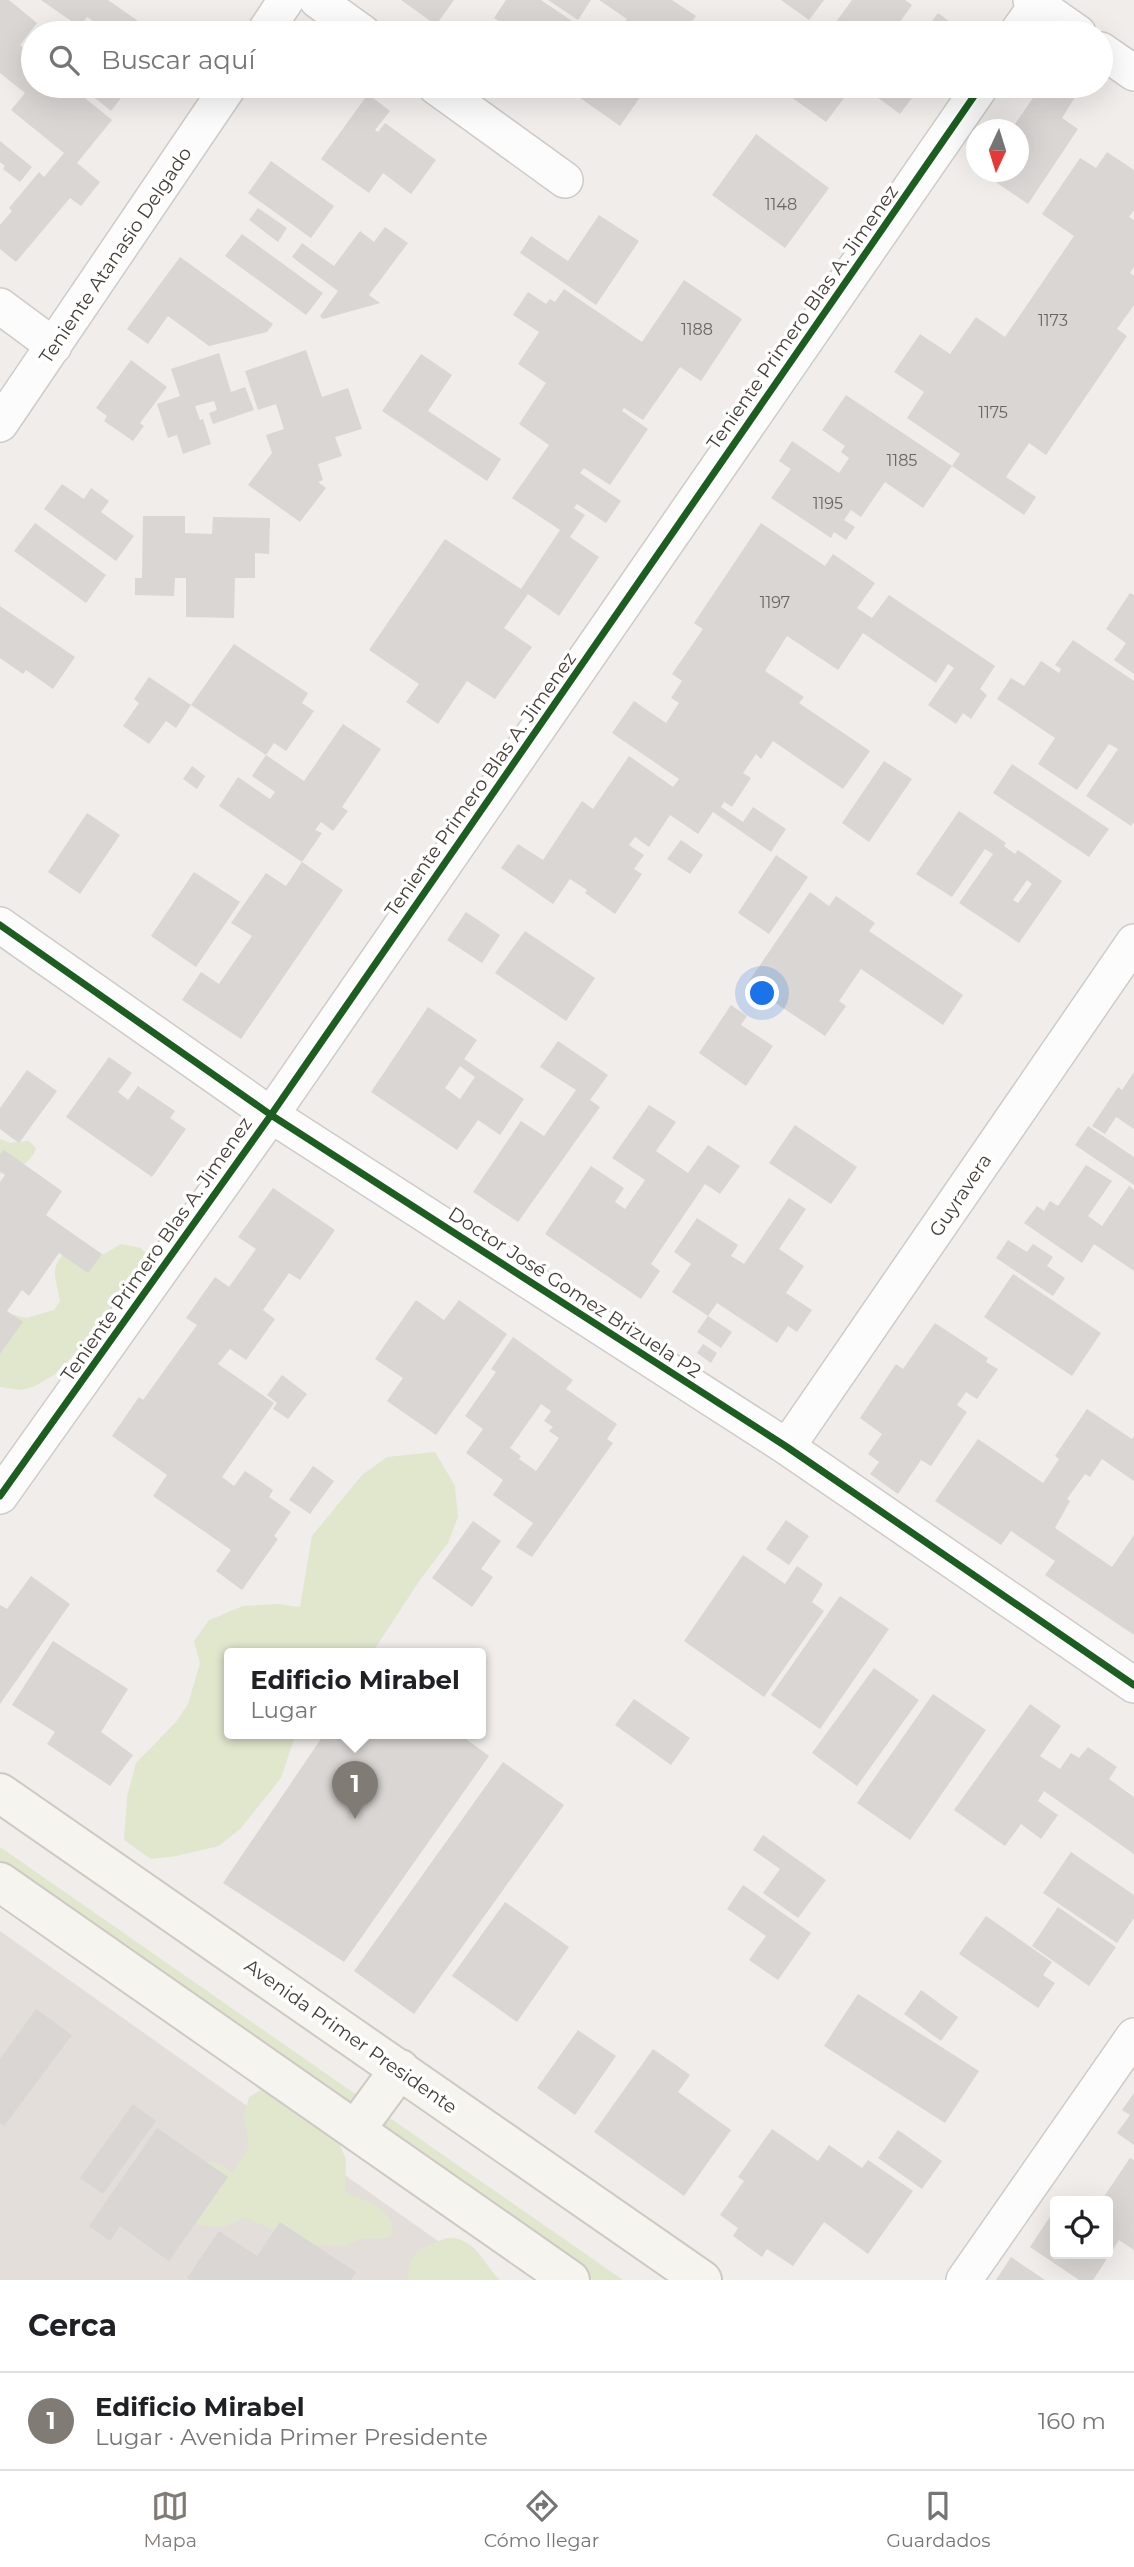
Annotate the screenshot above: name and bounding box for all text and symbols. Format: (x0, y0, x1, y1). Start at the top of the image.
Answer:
search box (21, 21, 1113, 98)
icon: search (45, 41, 83, 79)
text: Buscar aquí (101, 44, 255, 76)
north arrow (966, 119, 1029, 182)
street label: Teniente Atanasio Delgado (34, 143, 197, 368)
street label: Teniente Primero Blas A. Jimenez (702, 181, 903, 454)
house number: 1148 (765, 195, 797, 214)
house number: 1173 (1038, 311, 1068, 330)
house number: 1188 (681, 320, 713, 339)
house number: 1175 (978, 403, 1008, 422)
house number: 1185 (887, 451, 917, 470)
house number: 1195 (813, 494, 843, 513)
house number: 1197 (760, 593, 790, 612)
street label: Teniente Primero Blas A. Jimenez (380, 648, 581, 921)
your location (745, 976, 779, 1010)
street label: Teniente Primero Blas A. Jimenez (56, 1113, 257, 1386)
street label: Guyravera (924, 1149, 997, 1241)
street label: Doctor José Gomez Brizuela P2 (444, 1202, 706, 1383)
popup (224, 1648, 486, 1739)
text: Edificio Mirabel (250, 1664, 460, 1696)
text: Lugar (250, 1696, 318, 1724)
pin: 1 (332, 1761, 378, 1819)
street label: Avenida Primer Presidente (240, 1954, 461, 2119)
map controls (1050, 2196, 1113, 2259)
button: locate (1050, 2196, 1113, 2259)
text: Cerca (28, 2307, 117, 2344)
text: Edificio Mirabel (95, 2391, 305, 2423)
text: 1 (46, 2407, 56, 2435)
text: 160 m (1038, 2407, 1106, 2435)
text: Lugar · Avenida Primer Presidente (95, 2423, 488, 2451)
tab: Mapa (143, 2487, 197, 2552)
tab: Cómo llegar (484, 2487, 599, 2552)
tab: Guardados (886, 2487, 991, 2552)

